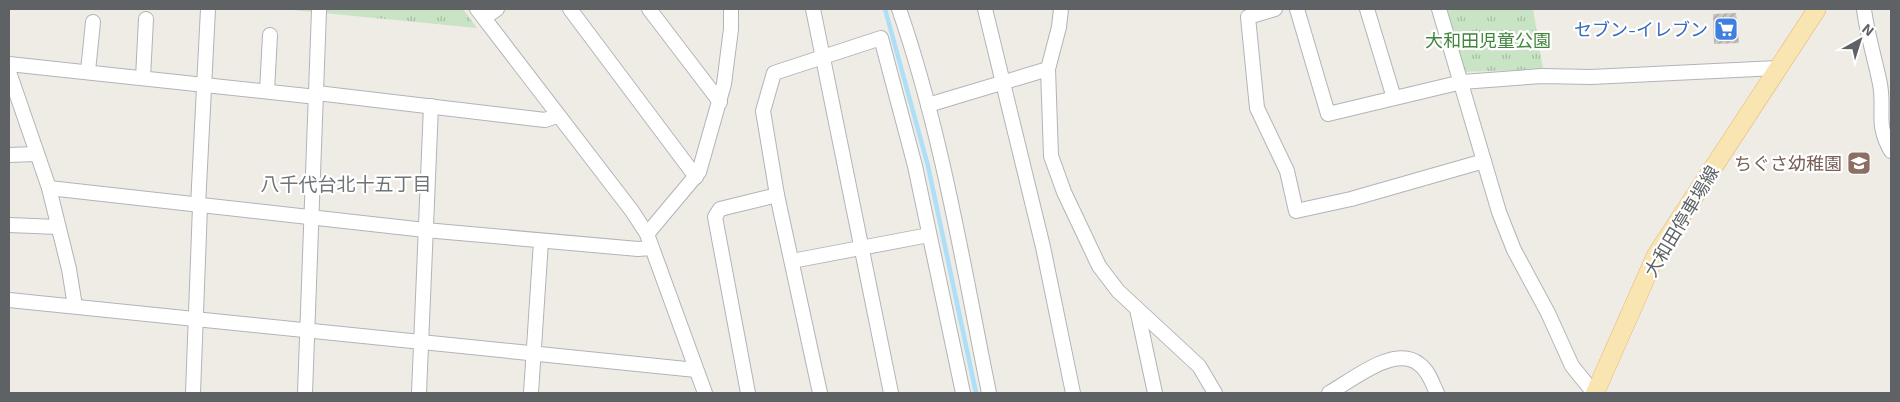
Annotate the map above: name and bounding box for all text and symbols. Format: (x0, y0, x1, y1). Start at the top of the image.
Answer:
north arrow (1835, 15, 1885, 65)
supermarket icon: セブン-イレブン (1713, 16, 1739, 42)
place label: セブン-イレブン (1574, 18, 1708, 40)
text: N (1859, 20, 1878, 39)
park label: 大和田児童公園 (1425, 29, 1551, 51)
school or university icon: ちぐさ幼稚園 (1846, 150, 1872, 176)
place label: ちぐさ幼稚園 (1734, 152, 1842, 174)
street label: 大和田停車場線 (1639, 161, 1723, 281)
district label: 八千代台北十五丁目 (260, 172, 432, 195)

